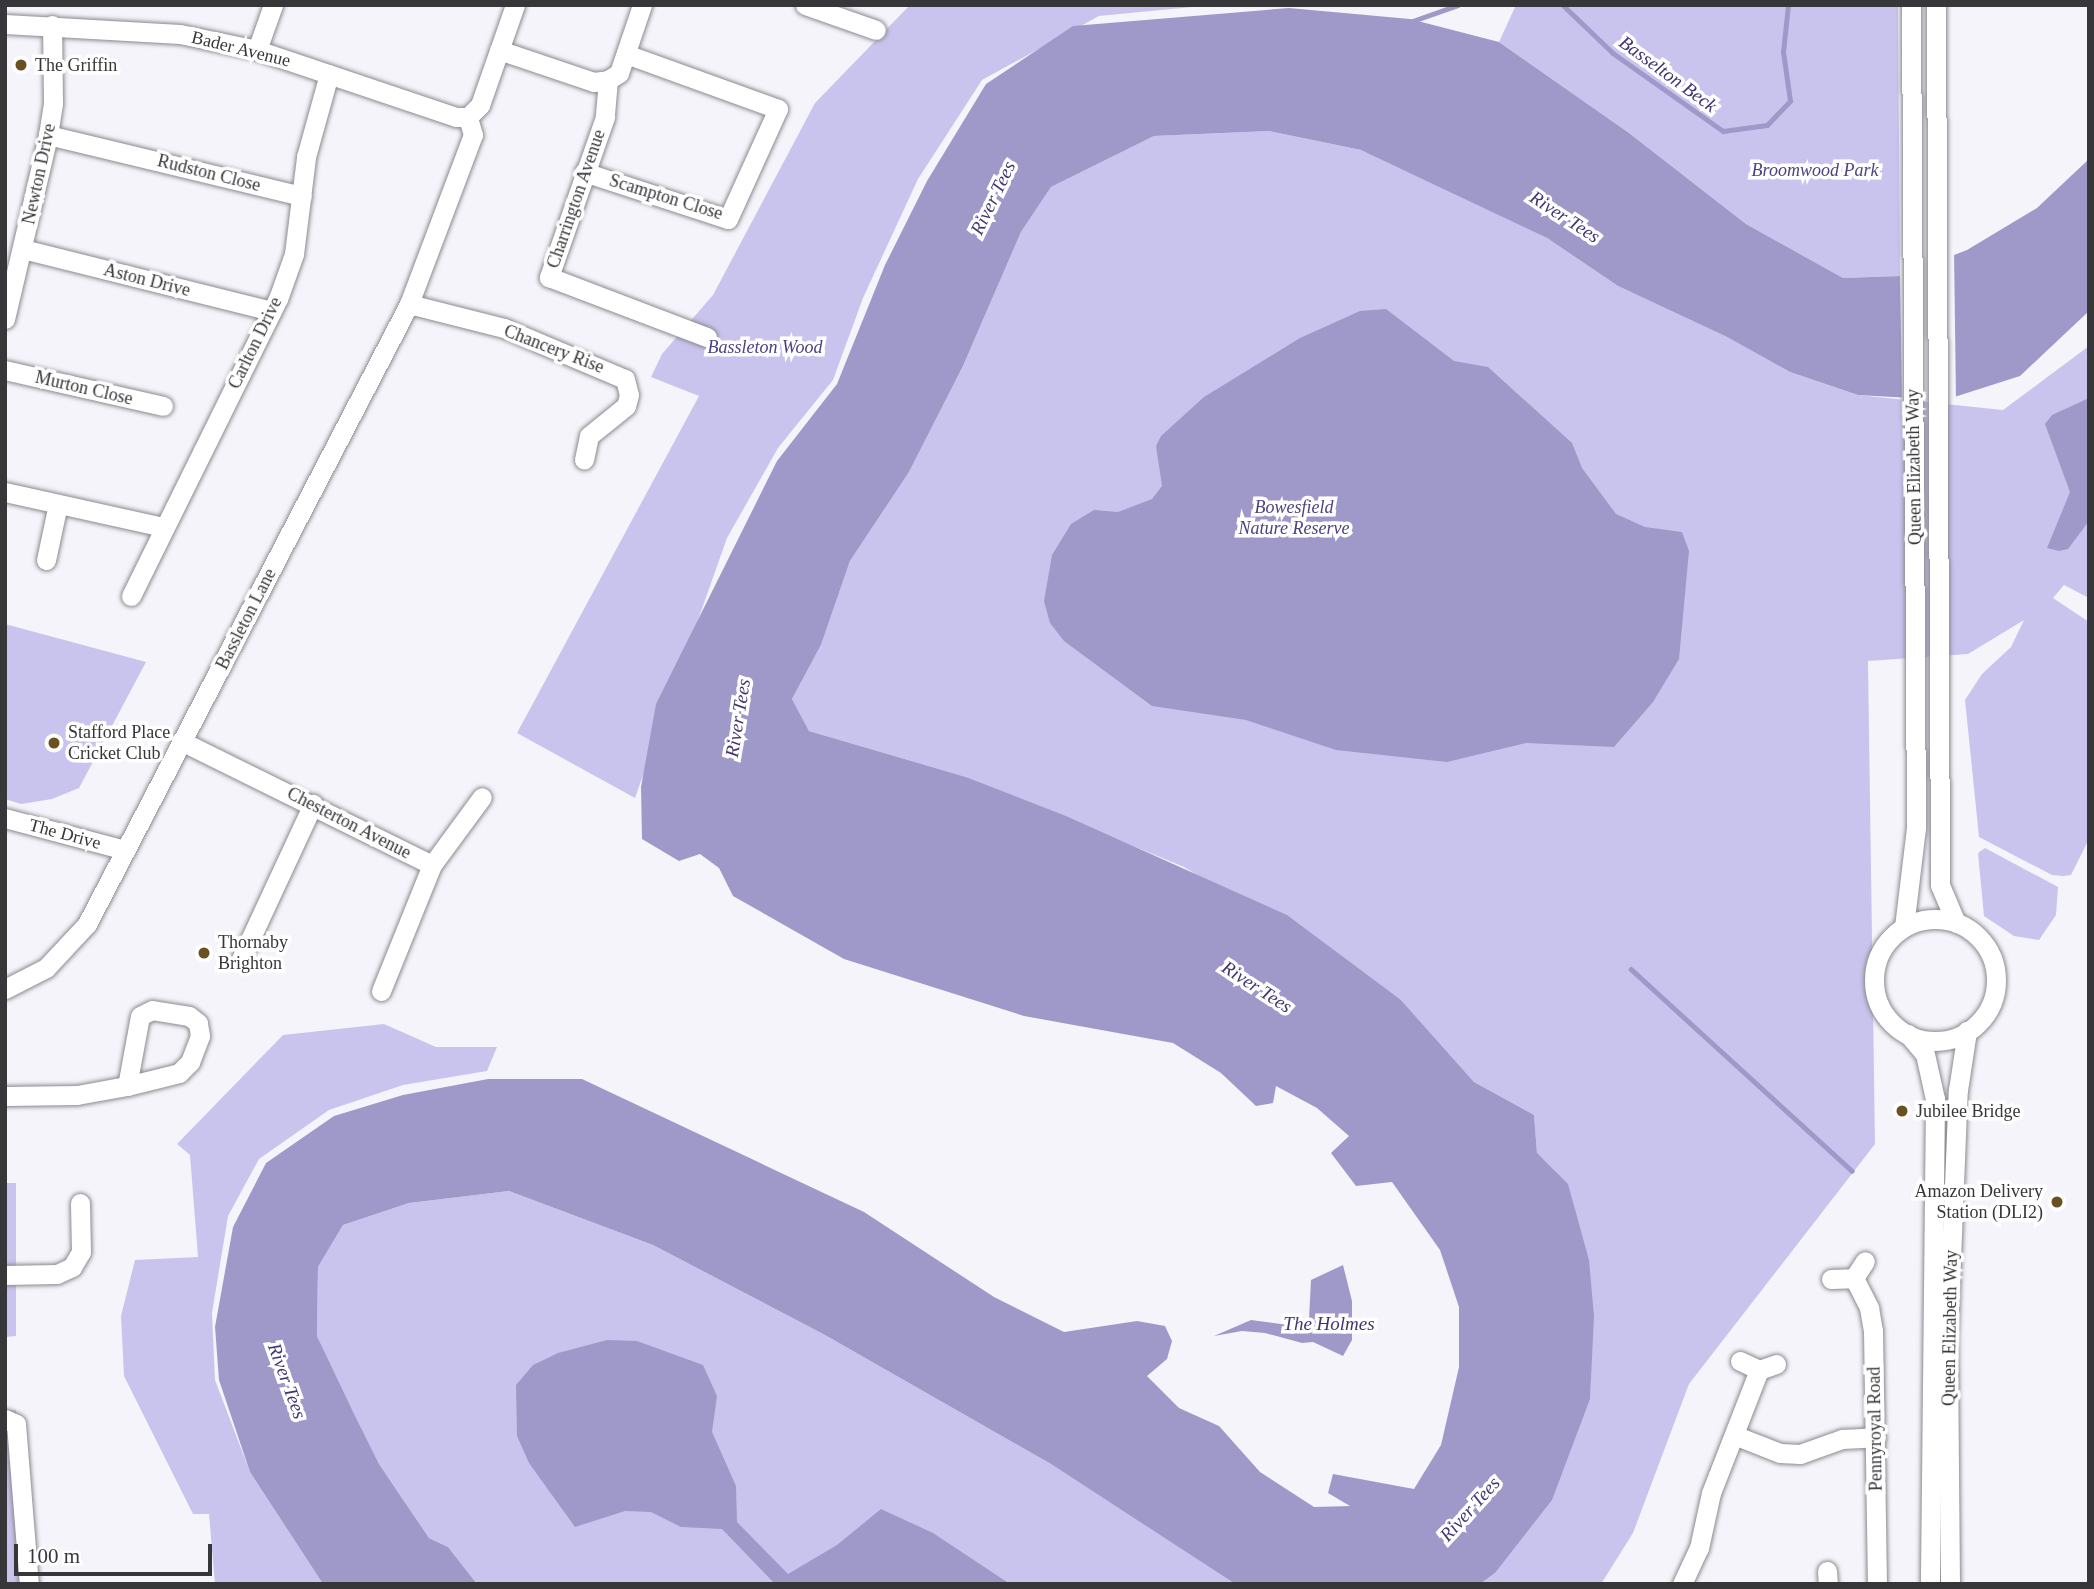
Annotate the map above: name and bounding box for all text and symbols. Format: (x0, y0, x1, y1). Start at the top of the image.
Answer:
street label: Bader Avenue (189, 26, 293, 72)
water label: Basselton Beck (1615, 31, 1721, 117)
place label: The Griffin (35, 54, 117, 76)
marker: The Griffin (13, 57, 29, 73)
street label: Newton Drive (18, 122, 60, 226)
street label: Charrington Avenue (542, 126, 610, 272)
street label: Rudston Close (155, 150, 263, 196)
water label: River Tees (965, 158, 1021, 238)
park label: Broomwood Park (1752, 159, 1878, 181)
street label: Scampton Close (607, 169, 725, 225)
water label: River Tees (1526, 186, 1604, 248)
street label: Aston Drive (101, 259, 193, 301)
street label: Carlton Drive (223, 294, 287, 392)
street label: Chancery Rise (501, 320, 607, 378)
park label: Bassleton Wood (708, 336, 822, 358)
street label: Murton Close (33, 366, 135, 410)
street label: Queen Elizabeth Way (1902, 389, 1926, 545)
park label: Bowesfield Nature Reserve (1239, 497, 1349, 540)
street label: Bassleton Lane (211, 565, 281, 673)
water label: River Tees (721, 677, 755, 759)
place label: Stafford Place Cricket Club (68, 722, 170, 764)
marker: Stafford Place Cricket Club (46, 735, 62, 751)
street label: Chesterton Avenue (283, 782, 415, 864)
street label: The Drive (27, 814, 103, 854)
place label: Thornaby Brighton (218, 932, 288, 974)
marker: Thornaby Brighton (196, 945, 212, 961)
water label: River Tees (1218, 956, 1296, 1018)
place label: Jubilee Bridge (1916, 1100, 2020, 1122)
marker: Jubilee Bridge (1894, 1103, 1910, 1119)
place label: Amazon Delivery Station (DLI2) (1915, 1181, 2043, 1224)
marker: Amazon Delivery Station (DLI2) (2049, 1194, 2065, 1210)
street label: Queen Elizabeth Way (1938, 1250, 1962, 1406)
water label: The Holmes (1283, 1313, 1375, 1335)
water label: River Tees (263, 1340, 311, 1422)
street label: Pennyroyal Road (1863, 1367, 1887, 1491)
water label: River Tees (1435, 1472, 1505, 1546)
scale bar (18, 1530, 215, 1574)
text: 100 m (27, 1544, 80, 1568)

